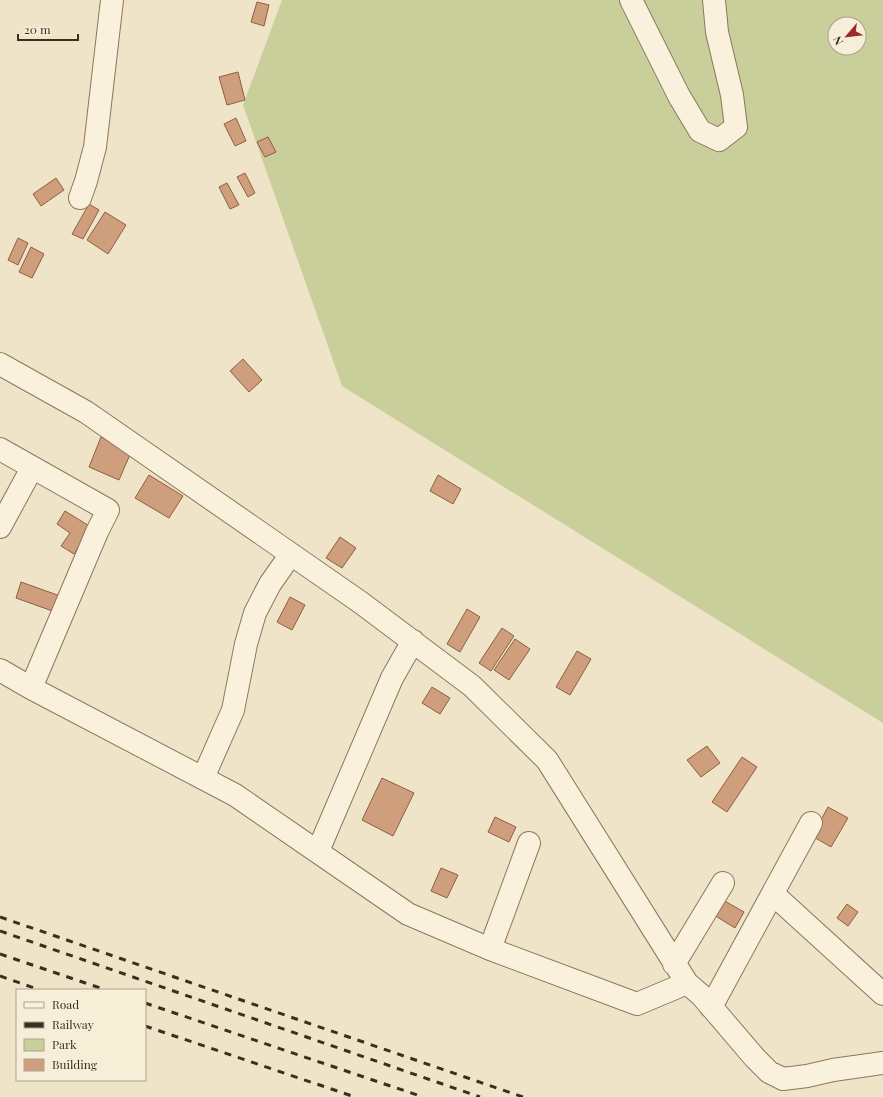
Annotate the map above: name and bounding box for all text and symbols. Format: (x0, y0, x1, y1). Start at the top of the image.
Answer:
scale bar (18, 16, 78, 42)
north arrow (827, 16, 867, 56)
text: 20 m (24, 21, 51, 37)
text: N (829, 34, 846, 48)
legend (16, 989, 146, 1081)
text: Road (52, 996, 79, 1012)
text: Railway (52, 1016, 94, 1032)
text: Park (52, 1036, 77, 1052)
text: Building (52, 1056, 98, 1072)

